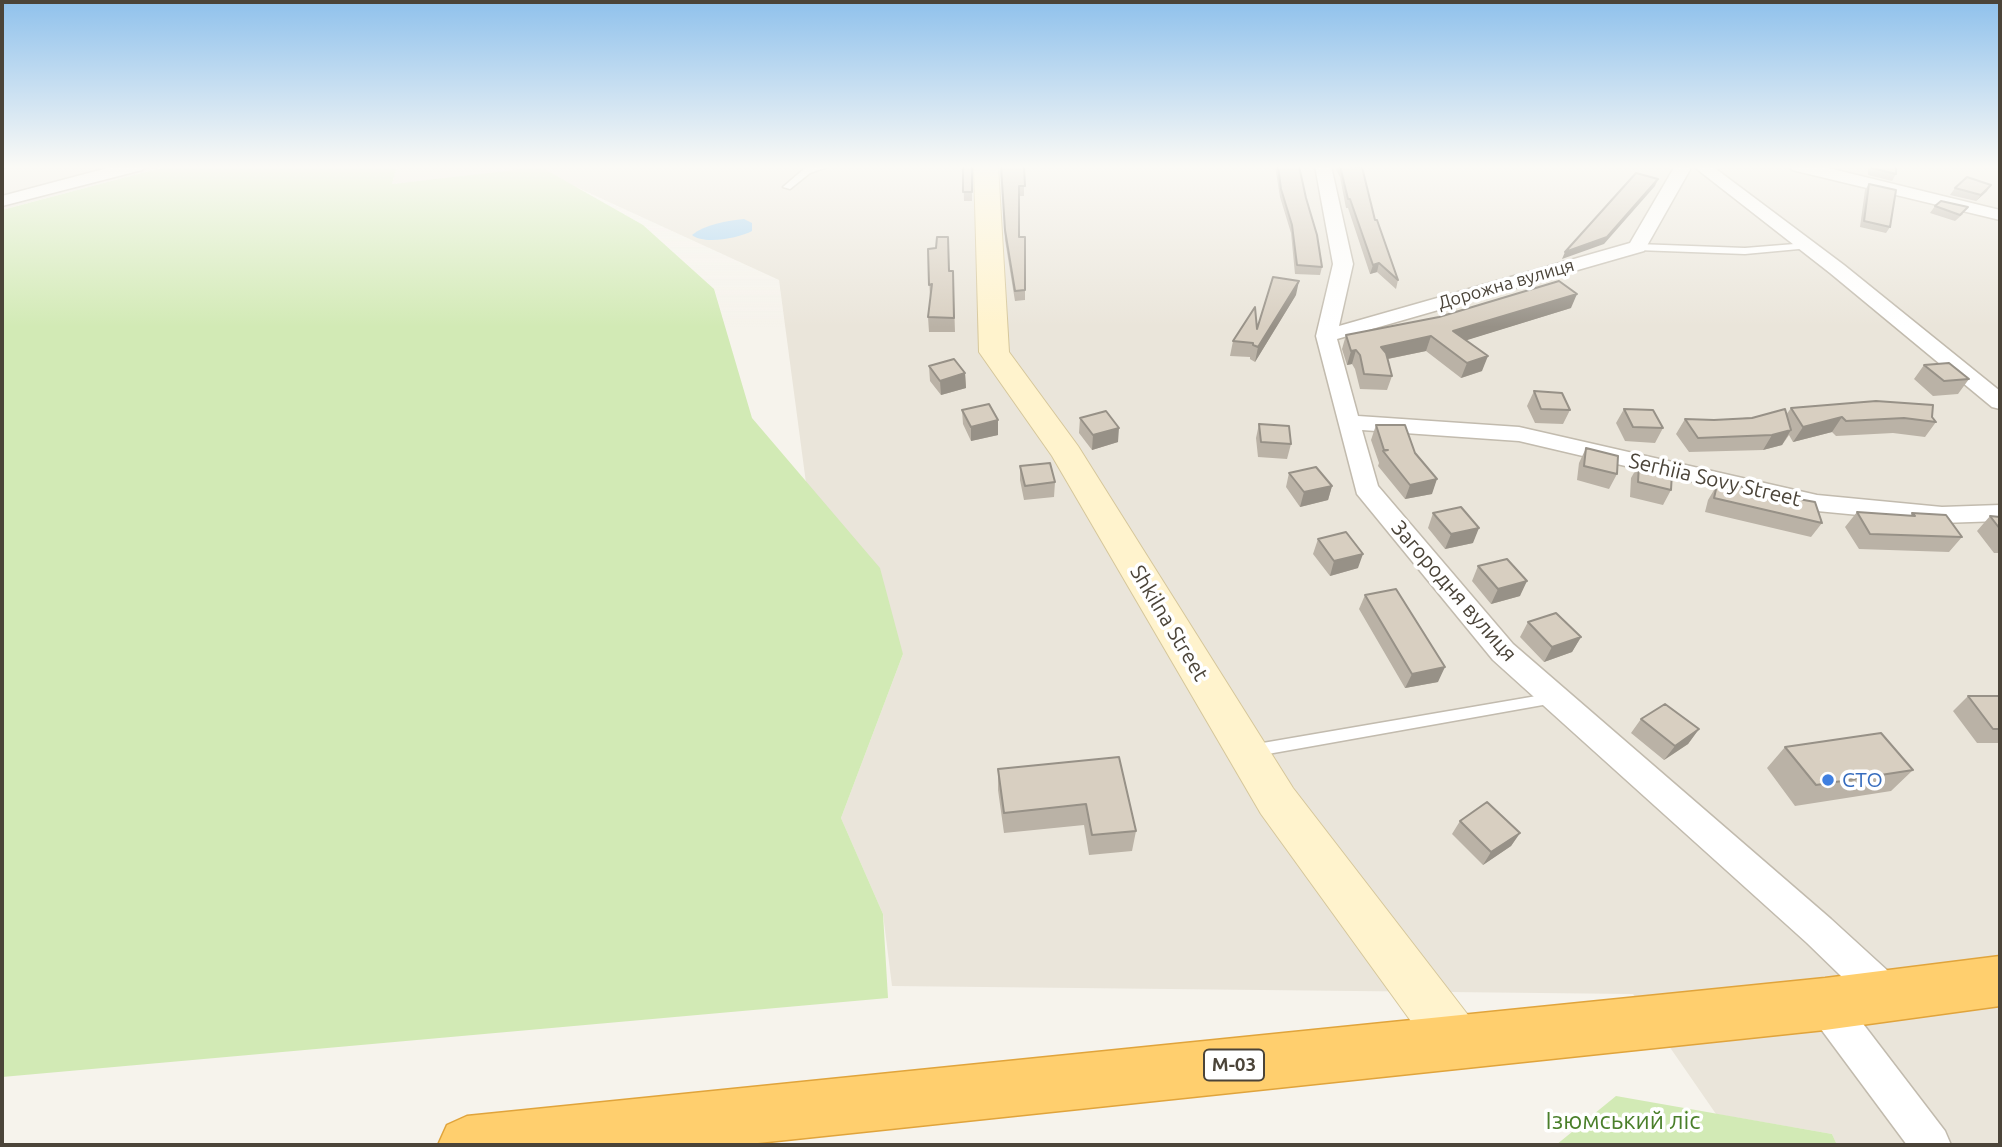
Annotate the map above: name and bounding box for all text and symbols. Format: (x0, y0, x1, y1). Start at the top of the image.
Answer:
street label: Дорожна вулиця (1435, 254, 1577, 314)
street label: Serhiia Sovy Street (1627, 448, 1803, 512)
street label: Загородня вулиця (1386, 516, 1522, 666)
street label: Shkilna Street (1125, 561, 1213, 685)
place label: СТО (1842, 767, 1883, 793)
marker: СТО (1820, 772, 1836, 788)
road number: М-03 (1204, 1050, 1264, 1080)
park label: Ізюмський ліс (1546, 1107, 1700, 1135)

